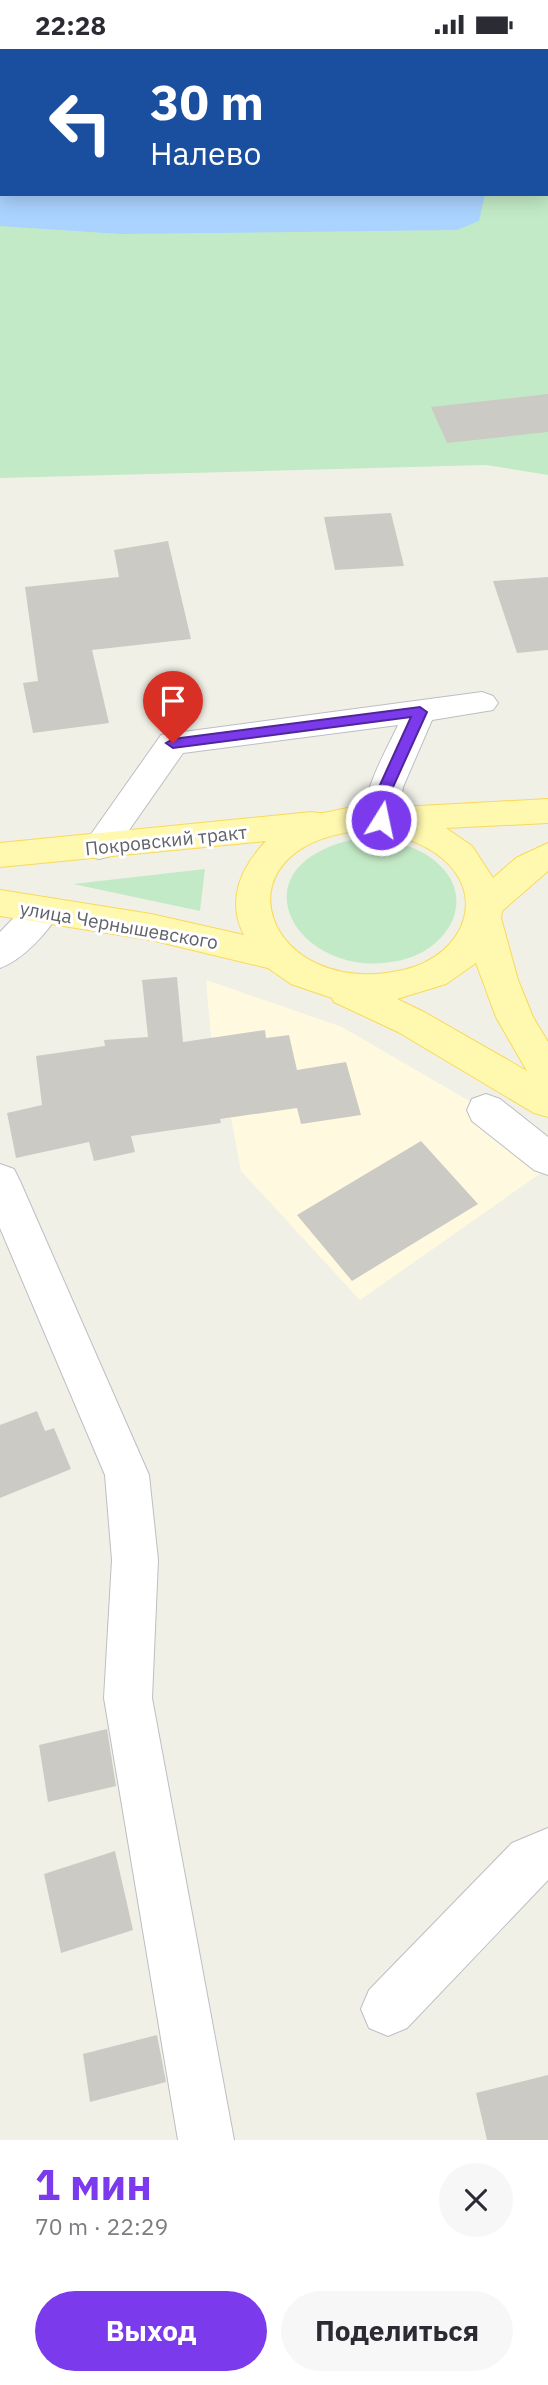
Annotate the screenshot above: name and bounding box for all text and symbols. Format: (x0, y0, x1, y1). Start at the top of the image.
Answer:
text: 22:28 (35, 8, 106, 42)
text: 30 m (150, 70, 264, 133)
icon: left (35, 77, 126, 168)
text: Налево (150, 132, 261, 174)
pin (143, 671, 203, 743)
icon: arrive (154, 682, 192, 720)
position arrow (344, 783, 418, 857)
street label: Покровский тракт (84, 820, 248, 860)
street label: улица Чернышевского (18, 896, 220, 954)
text: 1 мин (35, 2157, 152, 2212)
button: close (439, 2163, 513, 2237)
text: 70 m · 22:29 (35, 2211, 168, 2241)
button: Выход (35, 2291, 267, 2371)
button: Поделиться (281, 2291, 513, 2371)

